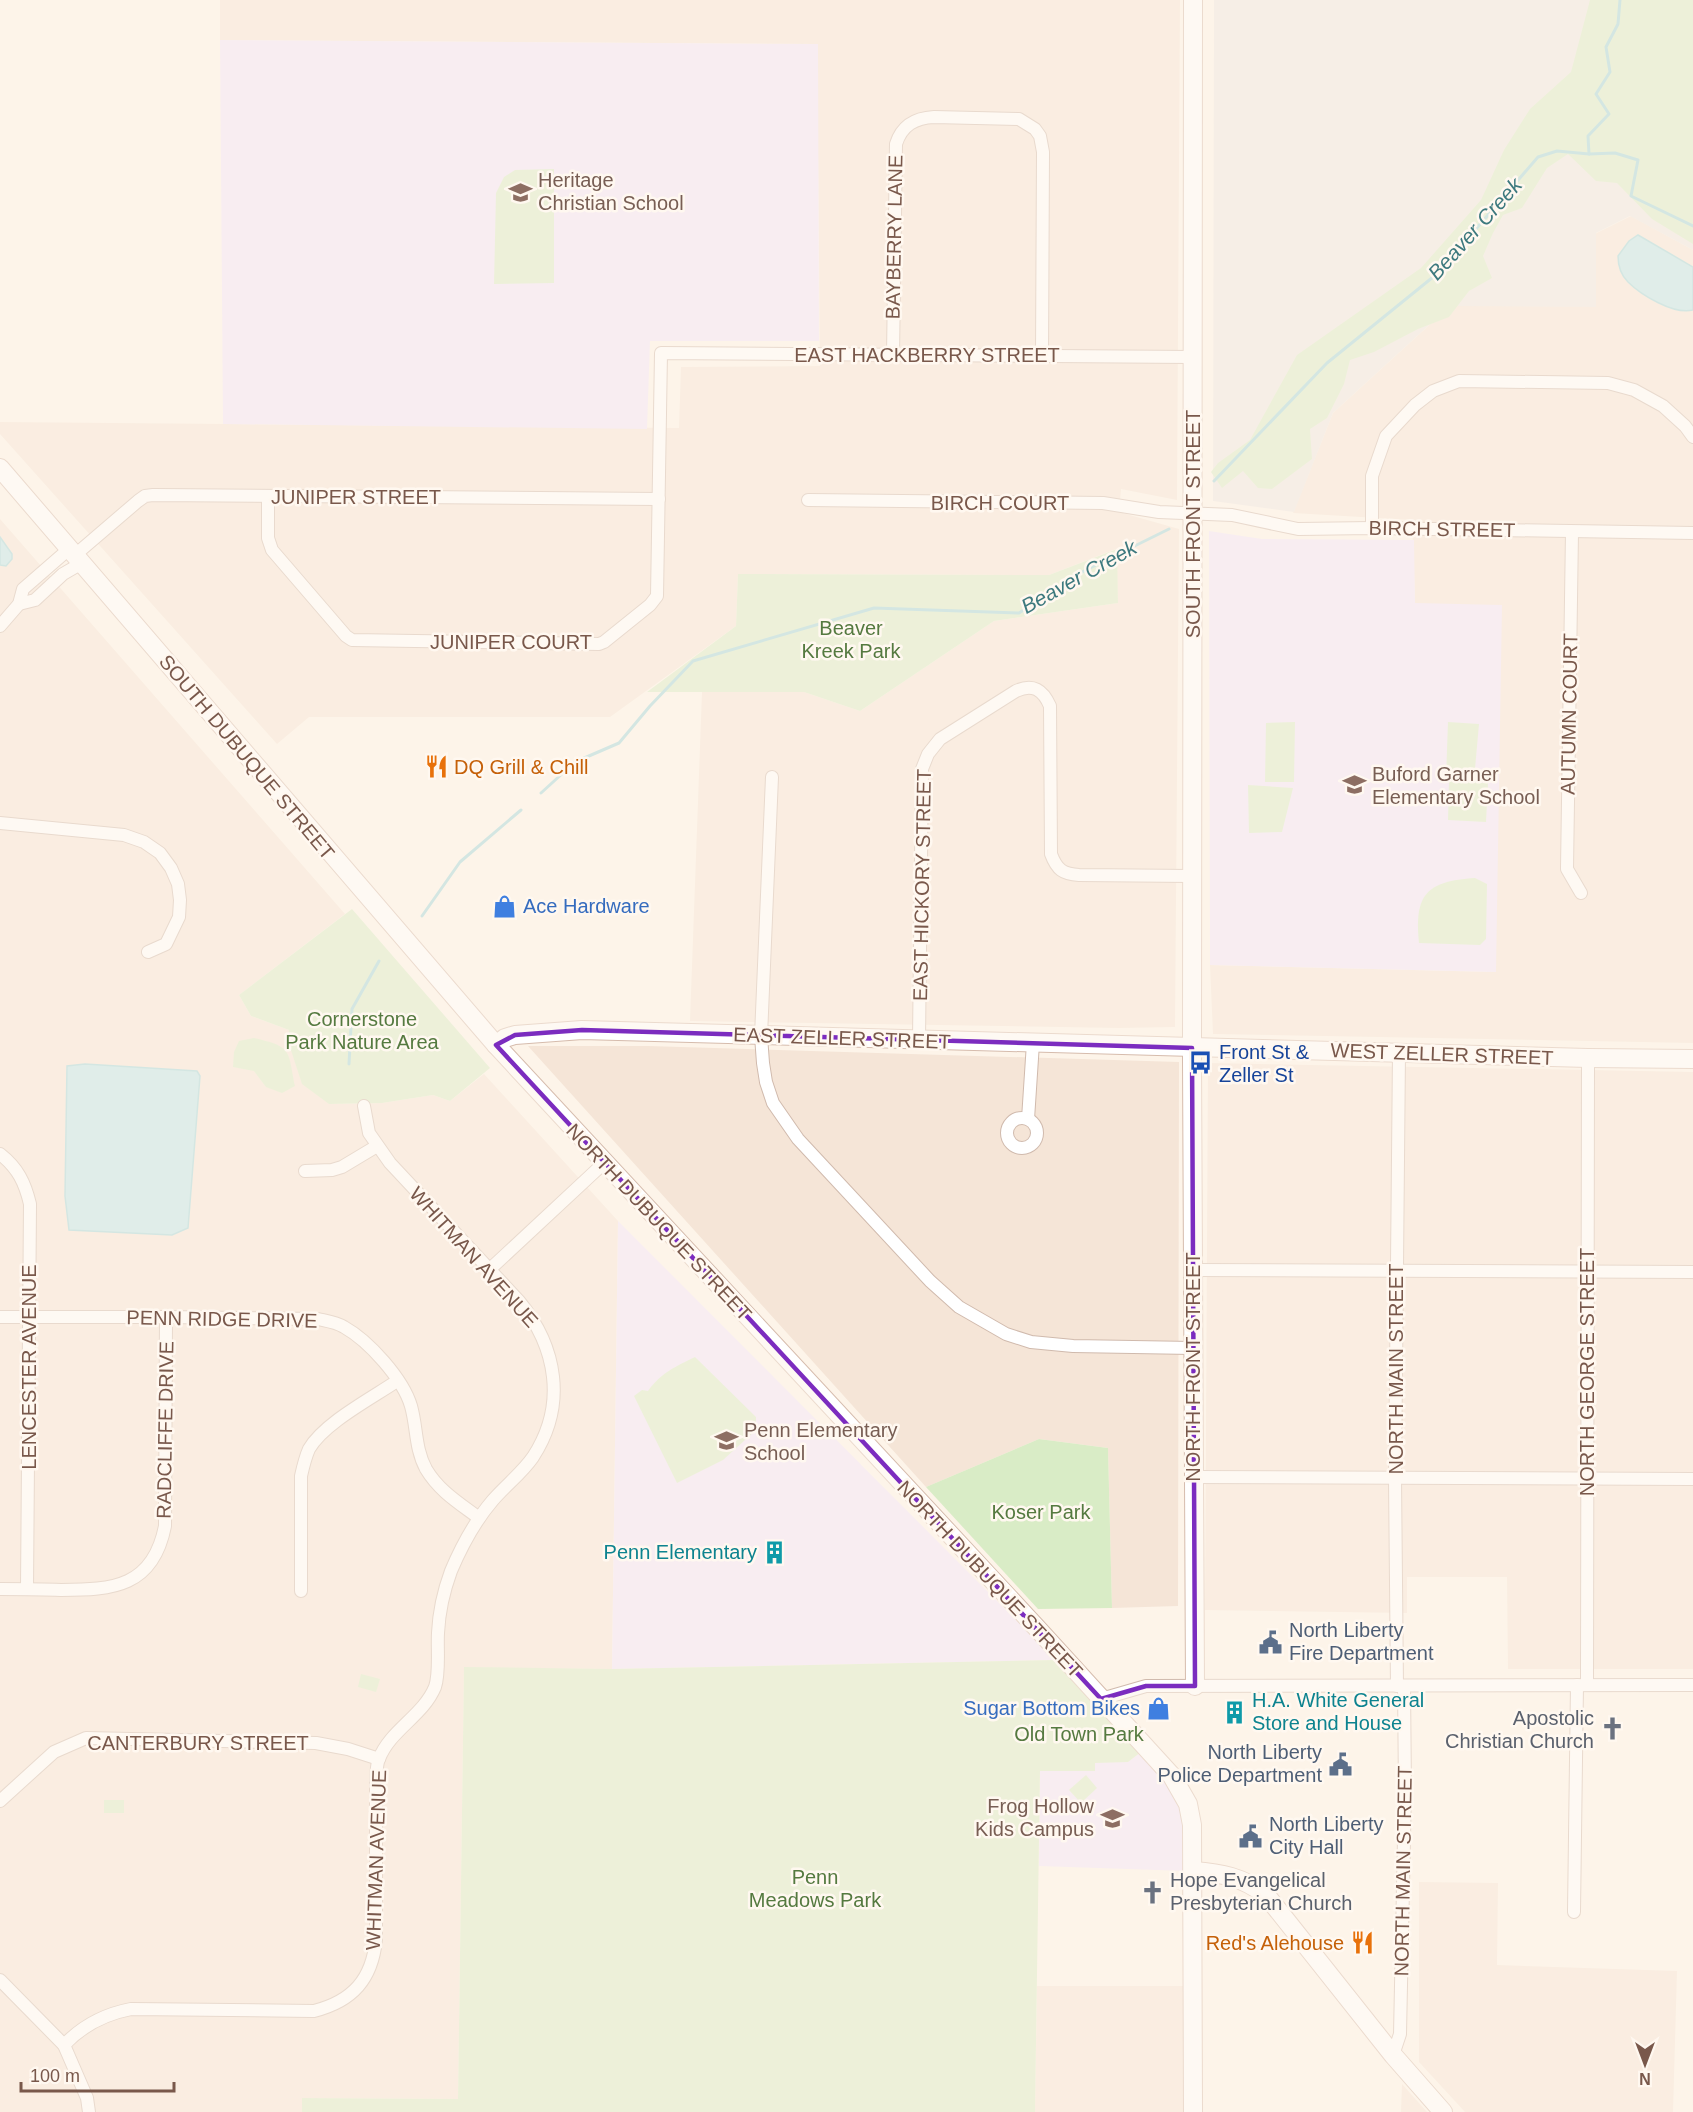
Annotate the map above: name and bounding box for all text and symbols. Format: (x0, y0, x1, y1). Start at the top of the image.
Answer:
street label: BAYBERRY LANE (882, 155, 906, 319)
place label: Heritage Christian School (538, 169, 684, 214)
water label: Beaver Creek (1423, 172, 1527, 284)
school or university icon: Heritage Christian School (507, 179, 533, 205)
street label: EAST HACKBERRY STREET (794, 344, 1060, 366)
street label: SOUTH FRONT STREET (1182, 410, 1204, 638)
street label: JUNIPER STREET (271, 486, 441, 508)
street label: BIRCH COURT (931, 492, 1069, 514)
street label: BIRCH STREET (1368, 517, 1516, 541)
water label: Beaver Creek (1017, 535, 1142, 618)
park label: Beaver Kreek Park (802, 617, 901, 662)
street label: JUNIPER COURT (430, 631, 592, 653)
street label: AUTUMN COURT (1557, 633, 1581, 795)
street label: SOUTH DUBUQUE STREET (155, 650, 339, 864)
restaurant icon: DQ Grill & Chill (423, 754, 449, 780)
place label: DQ Grill & Chill (454, 756, 588, 778)
place label: Buford Garner Elementary School (1372, 763, 1540, 808)
street label: EAST HICKORY STREET (909, 769, 935, 1001)
school or university icon: Buford Garner Elementary School (1341, 772, 1367, 798)
shop icon: Ace Hardware (492, 893, 518, 919)
place label: Ace Hardware (523, 895, 650, 917)
park label: Cornerstone Park Nature Area (285, 1008, 440, 1053)
street label: EAST ZELLER STREET (733, 1023, 951, 1053)
street label: WEST ZELLER STREET (1330, 1039, 1554, 1069)
place label: Front St & Zeller St (1219, 1041, 1310, 1086)
bus stop icon: Front St & Zeller St (1188, 1050, 1214, 1076)
street label: NORTH DUBUQUE STREET (562, 1119, 756, 1325)
street label: WHITMAN AVENUE (405, 1182, 543, 1332)
street label: NORTH GEORGE STREET (1576, 1248, 1598, 1496)
street label: NORTH FRONT STREET (1182, 1252, 1204, 1482)
street label: LENCESTER AVENUE (18, 1264, 40, 1470)
street label: NORTH MAIN STREET (1385, 1264, 1407, 1474)
street label: PENN RIDGE DRIVE (126, 1306, 318, 1332)
street label: RADCLIFFE DRIVE (152, 1341, 178, 1519)
place label: Penn Elementary School (744, 1419, 897, 1464)
school or university icon: Penn Elementary School (713, 1428, 739, 1454)
street label: NORTH DUBUQUE STREET (893, 1476, 1087, 1682)
park label: Koser Park (992, 1501, 1091, 1523)
building icon: Penn Elementary (762, 1539, 788, 1565)
place label: Penn Elementary (604, 1541, 757, 1563)
place label: North Liberty Fire Department (1289, 1619, 1434, 1664)
public building icon: North Liberty Fire Department (1258, 1629, 1284, 1655)
place label: H.A. White General Store and House (1252, 1689, 1424, 1734)
shop icon: Sugar Bottom Bikes (1145, 1695, 1171, 1721)
place label: Sugar Bottom Bikes (963, 1697, 1140, 1719)
building icon: H.A. White General Store and House (1221, 1699, 1247, 1725)
place label: Apostolic Christian Church (1445, 1707, 1594, 1752)
church icon: Apostolic Christian Church (1599, 1716, 1625, 1742)
park label: Old Town Park (1014, 1723, 1145, 1745)
street label: CANTERBURY STREET (87, 1732, 309, 1754)
place label: North Liberty Police Department (1157, 1741, 1322, 1786)
public building icon: North Liberty Police Department (1327, 1751, 1353, 1777)
street label: NORTH MAIN STREET (1390, 1765, 1416, 1977)
street label: WHITMAN AVENUE (362, 1769, 390, 1951)
place label: Frog Hollow Kids Campus (975, 1795, 1095, 1840)
school or university icon: Frog Hollow Kids Campus (1099, 1805, 1125, 1831)
place label: North Liberty City Hall (1269, 1813, 1384, 1858)
public building icon: North Liberty City Hall (1238, 1823, 1264, 1849)
park label: Penn Meadows Park (749, 1866, 882, 1911)
place label: Hope Evangelical Presbyterian Church (1170, 1869, 1352, 1914)
church icon: Hope Evangelical Presbyterian Church (1139, 1879, 1165, 1905)
restaurant icon: Red's Alehouse (1349, 1930, 1375, 1956)
place label: Red's Alehouse (1206, 1932, 1344, 1954)
north arrow (1615, 2034, 1675, 2094)
scale bar (21, 2055, 174, 2093)
text: 100 m (30, 2066, 80, 2086)
text: N (1639, 2070, 1651, 2087)

